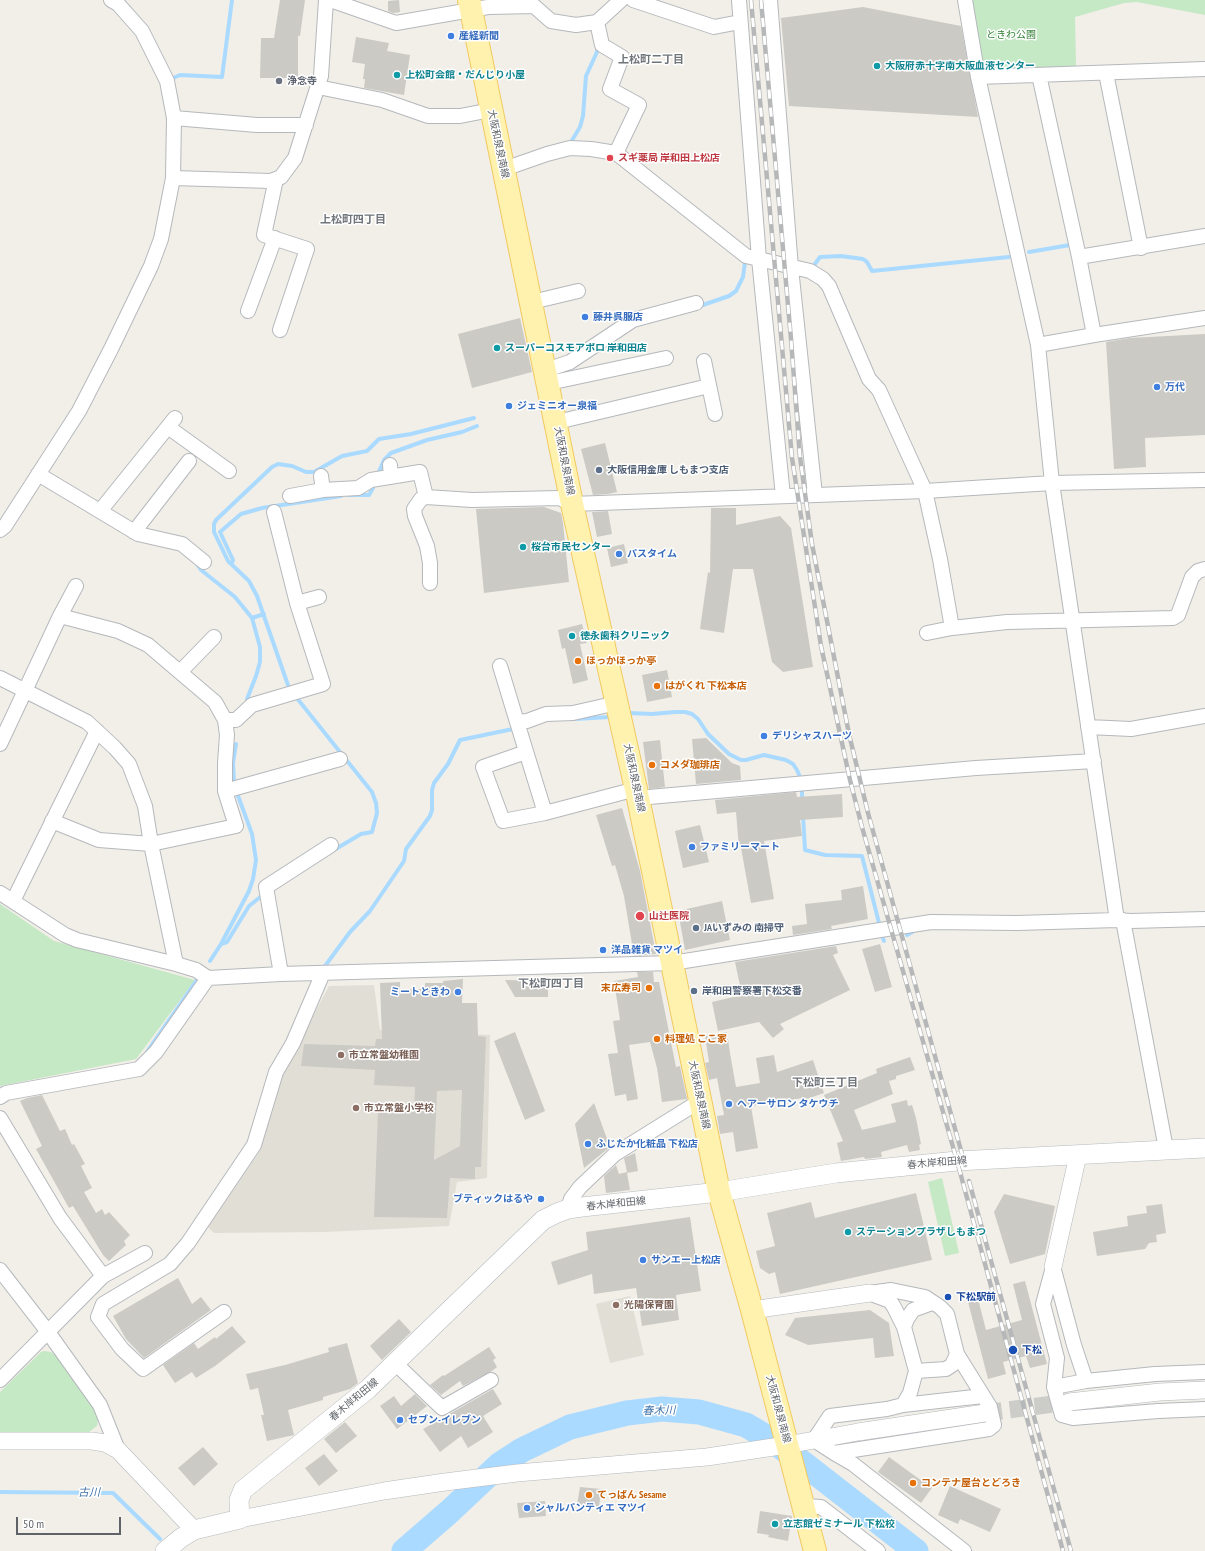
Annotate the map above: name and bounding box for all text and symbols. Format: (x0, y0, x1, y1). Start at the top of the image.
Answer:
park label: ときわ公園 (986, 29, 1036, 41)
place label: 産経新聞 (459, 30, 499, 42)
marker: 産経新聞 (446, 31, 456, 41)
district label: 上松町二丁目 (618, 53, 684, 67)
place label: 大阪府赤十字南大阪血液センター (885, 60, 1035, 72)
marker: 大阪府赤十字南大阪血液センター (872, 61, 882, 71)
place label: 上松町会館・だんじり小屋 (405, 69, 525, 81)
marker: 上松町会館・だんじり小屋 (392, 70, 402, 80)
place label: 浄念寺 (287, 75, 317, 87)
marker: 浄念寺 (274, 76, 284, 86)
street label: 大阪和泉泉南線 (485, 109, 511, 179)
place label: スギ薬局 岸和田上松店 (618, 152, 720, 164)
marker: スギ薬局 岸和田上松店 (605, 153, 615, 163)
district label: 上松町四丁目 (320, 213, 386, 227)
place label: 藤井呉服店 (593, 311, 643, 323)
marker: 藤井呉服店 (580, 312, 590, 322)
place label: スーパーコスモアポロ 岸和田店 (505, 342, 647, 354)
marker: スーパーコスモアポロ 岸和田店 (492, 343, 502, 353)
place label: 万代 (1165, 381, 1185, 393)
marker: 万代 (1152, 382, 1162, 392)
place label: ジェミニオー泉福 (517, 400, 597, 412)
marker: ジェミニオー泉福 (504, 401, 514, 411)
street label: 大阪和泉泉南線 (551, 425, 577, 497)
place label: 大阪信用金庫 しもまつ支店 (607, 464, 729, 476)
marker: 大阪信用金庫 しもまつ支店 (594, 465, 604, 475)
place label: 桜台市民センター (531, 541, 611, 553)
marker: 桜台市民センター (518, 542, 528, 552)
place label: パスタイム (627, 548, 677, 560)
marker: パスタイム (614, 549, 624, 559)
place label: 徳永歯科クリニック (580, 630, 670, 642)
marker: 徳永歯科クリニック (567, 631, 577, 641)
place label: ほっかほっか亭 (586, 655, 656, 667)
marker: ほっかほっか亭 (573, 656, 583, 666)
place label: はがくれ 下松本店 (665, 680, 747, 692)
marker: はがくれ 下松本店 (652, 681, 662, 691)
place label: デリシャスハーツ (772, 730, 852, 742)
marker: デリシャスハーツ (759, 731, 769, 741)
street label: 大阪和泉泉南線 (621, 743, 647, 813)
place label: コメダ珈琲店 (660, 759, 720, 771)
marker: コメダ珈琲店 (647, 760, 657, 770)
place label: ファミリーマート (700, 841, 780, 853)
marker: ファミリーマート (687, 842, 697, 852)
marker: 山辻医院 (634, 910, 646, 922)
place label: 山辻医院 (649, 910, 689, 922)
place label: JAいずみの 南掃守 (704, 922, 784, 934)
marker: JAいずみの 南掃守 (691, 923, 701, 933)
place label: 洋品雑貨 マツイ (611, 944, 683, 956)
marker: 洋品雑貨 マツイ (598, 945, 608, 955)
district label: 下松町四丁目 (518, 977, 584, 991)
place label: 末広寿司 (601, 982, 641, 994)
marker: 末広寿司 (644, 983, 654, 993)
place label: 岸和田警察署下松交番 (702, 985, 802, 997)
place label: ミートときわ (390, 986, 450, 998)
marker: 岸和田警察署下松交番 (689, 986, 699, 996)
marker: ミートときわ (453, 987, 463, 997)
place label: 料理処 ここ家 (665, 1033, 727, 1045)
marker: 料理処 ここ家 (652, 1034, 662, 1044)
place label: 市立常盤幼稚園 (349, 1049, 419, 1061)
marker: 市立常盤幼稚園 (336, 1050, 346, 1060)
street label: 大阪和泉泉南線 (686, 1060, 712, 1130)
district label: 下松町三丁目 (792, 1076, 858, 1090)
place label: ヘアーサロン タケウチ (737, 1098, 838, 1110)
marker: ヘアーサロン タケウチ (724, 1099, 734, 1109)
place label: 市立常盤小学校 (364, 1102, 434, 1114)
marker: 市立常盤小学校 (351, 1103, 361, 1113)
place label: ふじたか化粧品 下松店 (596, 1138, 698, 1150)
marker: ふじたか化粧品 下松店 (583, 1139, 593, 1149)
street label: 春木岸和田線 (907, 1154, 967, 1172)
place label: ブティックはるや (453, 1193, 533, 1205)
marker: ブティックはるや (536, 1194, 546, 1204)
street label: 春木岸和田線 (586, 1195, 646, 1213)
place label: ステーションプラザしもまつ (856, 1226, 986, 1238)
marker: ステーションプラザしもまつ (843, 1227, 853, 1237)
place label: サンエー上松店 (651, 1254, 721, 1266)
marker: サンエー上松店 (638, 1255, 648, 1265)
place label: 下松駅前 (956, 1291, 996, 1303)
marker: 下松駅前 (943, 1292, 953, 1302)
place label: 光陽保育園 (624, 1299, 674, 1311)
marker: 光陽保育園 (611, 1300, 621, 1310)
marker: 下松 (1007, 1344, 1019, 1356)
place label: 下松 (1022, 1344, 1042, 1356)
street label: 大阪和泉泉南線 (763, 1374, 793, 1444)
street label: 春木岸和田線 (327, 1376, 381, 1424)
water label: 春木川 (642, 1404, 676, 1418)
place label: セブン-イレブン (408, 1414, 481, 1426)
marker: セブン-イレブン (395, 1415, 405, 1425)
place label: コンテナ屋台とどろき (921, 1477, 1021, 1489)
marker: コンテナ屋台とどろき (908, 1478, 918, 1488)
water label: 古川 (78, 1486, 100, 1500)
place label: てっぱん Sesame (597, 1489, 666, 1501)
marker: てっぱん Sesame (584, 1490, 594, 1500)
place label: シャルパンティエ マツイ (535, 1502, 647, 1514)
marker: シャルパンティエ マツイ (522, 1503, 532, 1513)
scale bar (18, 1509, 123, 1535)
text: 50 m (23, 1516, 44, 1531)
place label: 立志館ゼミナール 下松校 (783, 1518, 895, 1530)
marker: 立志館ゼミナール 下松校 (770, 1519, 780, 1529)

